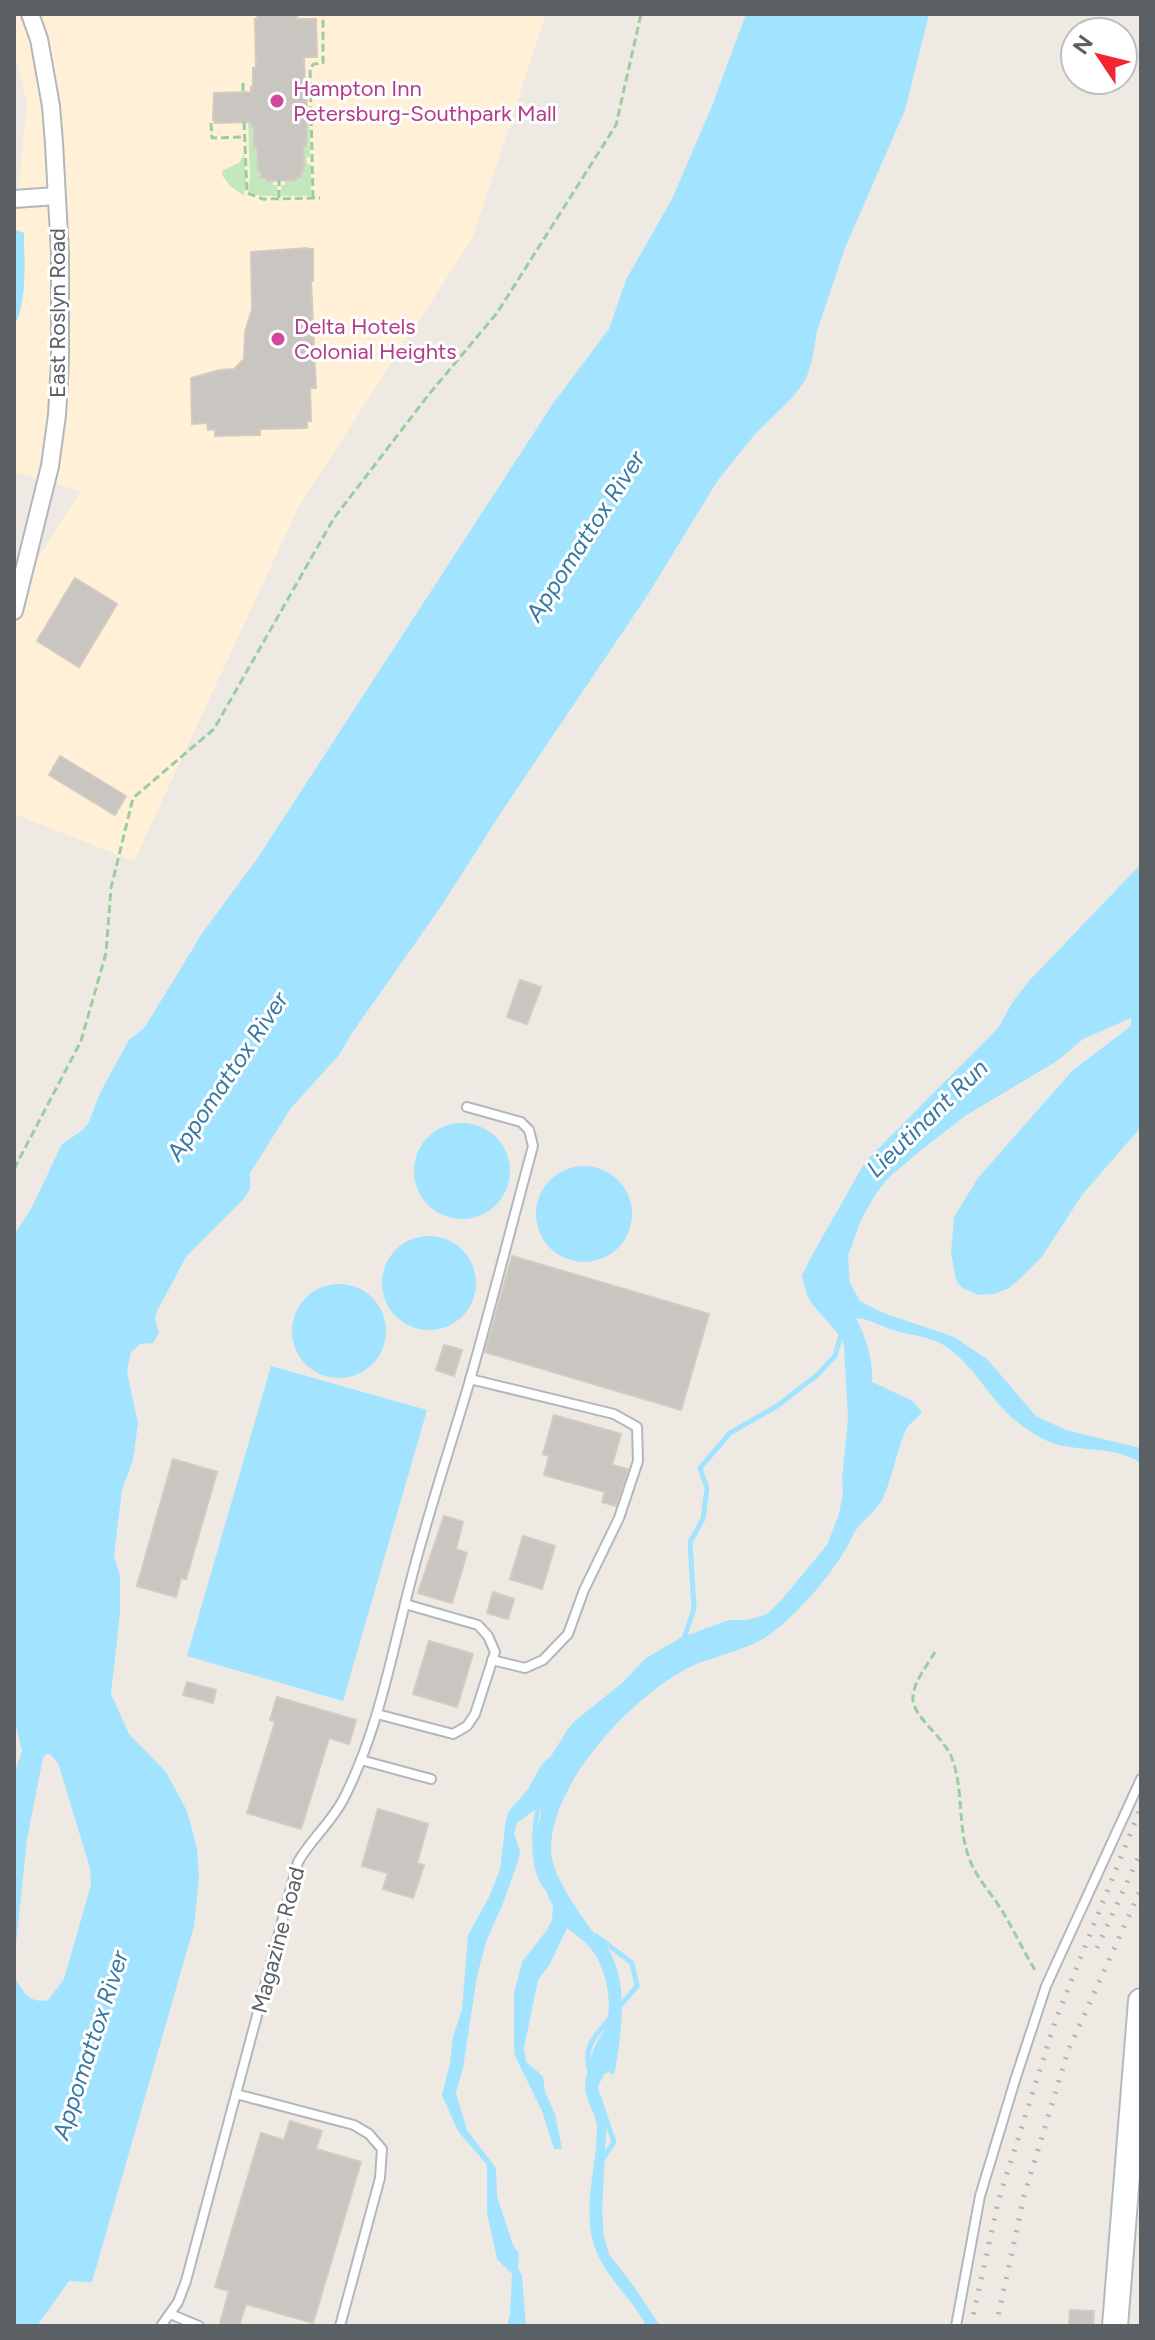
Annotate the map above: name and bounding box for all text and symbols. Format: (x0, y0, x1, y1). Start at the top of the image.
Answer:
north arrow (1059, 16, 1139, 96)
text: N (1067, 30, 1099, 60)
place label: Hampton Inn Petersburg-Southpark Mall (293, 75, 557, 127)
marker: Hampton Inn Petersburg-Southpark Mall (268, 92, 286, 110)
street label: East Roslyn Road (44, 228, 71, 398)
place label: Delta Hotels Colonial Heights (294, 313, 457, 365)
marker: Delta Hotels Colonial Heights (269, 330, 287, 348)
water label: Appomattox River (519, 445, 651, 627)
water label: Appomattox River (159, 986, 295, 1167)
water label: Lieutinant Run (860, 1053, 994, 1183)
street label: Magazine Road (246, 1864, 310, 2016)
water label: Appomattox River (45, 1946, 134, 2144)

